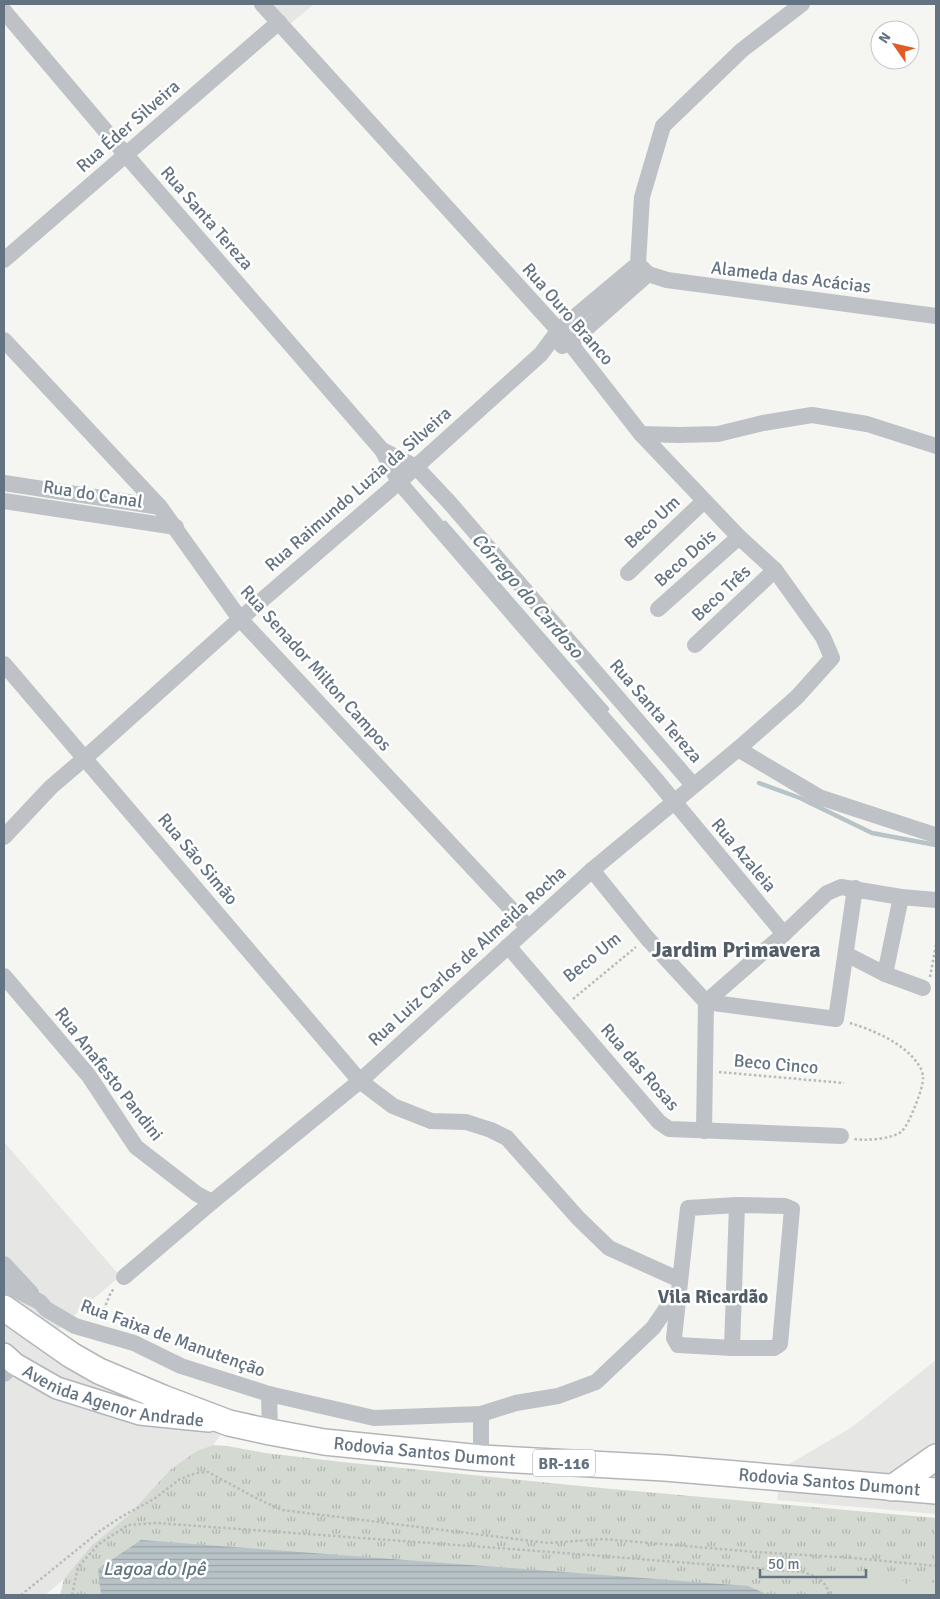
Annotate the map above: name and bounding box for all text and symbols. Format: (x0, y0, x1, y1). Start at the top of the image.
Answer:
north arrow (870, 20, 920, 70)
text: N (875, 29, 894, 47)
street label: Rua Éder Silveira (72, 75, 184, 177)
street label: Rua Santa Tereza (156, 162, 258, 274)
street label: Alameda das Acácias (710, 256, 872, 298)
street label: Rua Ouro Branco (518, 258, 618, 370)
street label: Rua Raimundo Luzia da Silveira (260, 402, 456, 576)
street label: Rua do Canal (42, 475, 144, 513)
street label: Beco Um (620, 491, 684, 553)
street label: Beco Dois (650, 525, 720, 591)
water label: Córrego do Cardoso (466, 528, 589, 664)
street label: Beco Três (687, 560, 755, 626)
street label: Rua Senador Milton Campos (236, 581, 396, 755)
street label: Rua Santa Tereza (605, 655, 707, 767)
street label: Rua São Simão (153, 809, 243, 909)
street label: Rua Azaleia (707, 814, 781, 896)
street label: Rua Luiz Carlos de Almeida Rocha (364, 861, 570, 1051)
street label: Beco Um (559, 927, 625, 987)
district label: Jardim Primavera (652, 936, 820, 963)
street label: Rua Anafesto Pandini (50, 1003, 168, 1145)
street label: Rua das Rosas (596, 1019, 684, 1115)
street label: Beco Cinco (733, 1049, 819, 1079)
district label: Vila Ricardão (658, 1285, 768, 1309)
street label: Rua Faixa de Manutenção (78, 1294, 268, 1382)
street label: Avenida Agenor Andrade (19, 1360, 205, 1431)
street label: Rodovia Santos Dumont (333, 1432, 516, 1471)
road number: BR-116 (533, 1450, 595, 1476)
street label: Rodovia Santos Dumont (737, 1463, 921, 1501)
scale bar (760, 1546, 866, 1578)
text: 50 m (768, 1555, 799, 1573)
water label: Lagoa do Ipê (103, 1557, 207, 1581)

